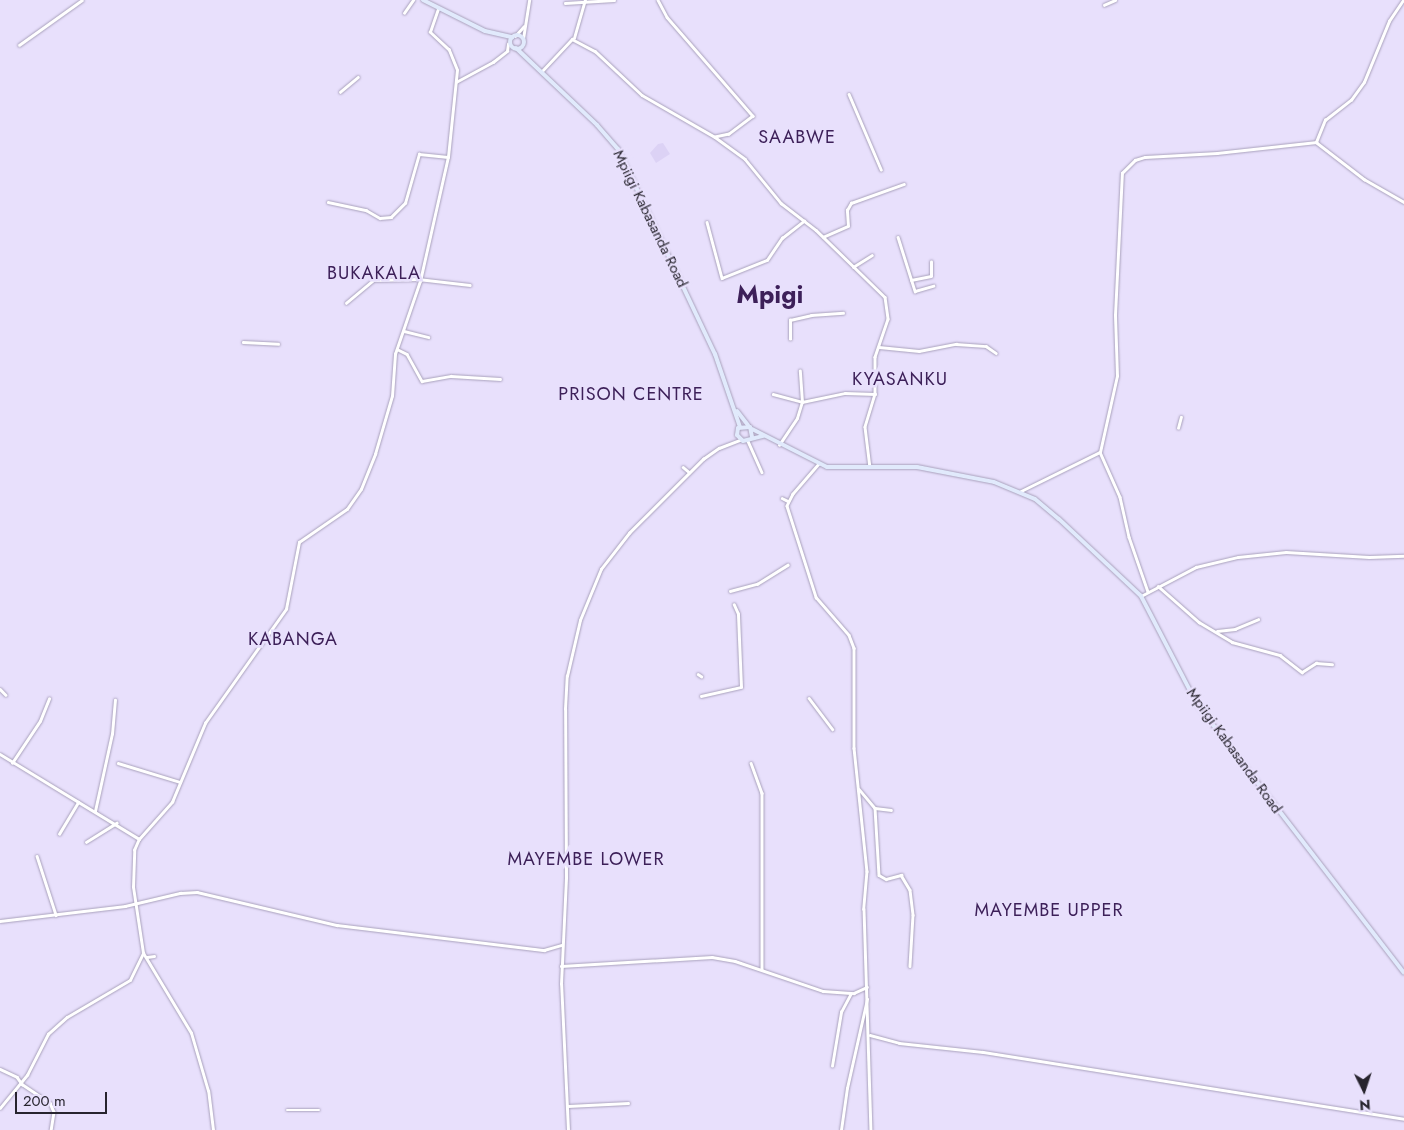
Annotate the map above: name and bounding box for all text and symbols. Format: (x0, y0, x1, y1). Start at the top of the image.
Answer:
district label: SAABWE (757, 126, 837, 148)
street label: Mpiigi Kabasanda Road (609, 147, 691, 291)
district label: BUKAKALA (326, 262, 422, 284)
district label: Mpigi (737, 279, 803, 309)
district label: KYASANKU (851, 368, 949, 390)
district label: PRISON CENTRE (557, 383, 705, 405)
district label: KABANGA (247, 628, 339, 650)
street label: Mpiigi Kabasanda Road (1182, 685, 1286, 817)
district label: MAYEMBE LOWER (506, 848, 666, 870)
district label: MAYEMBE UPPER (973, 899, 1125, 921)
north arrow (1339, 1065, 1389, 1115)
scale bar (18, 1082, 110, 1114)
text: 200 m (23, 1090, 66, 1112)
text: N (1359, 1095, 1371, 1115)

